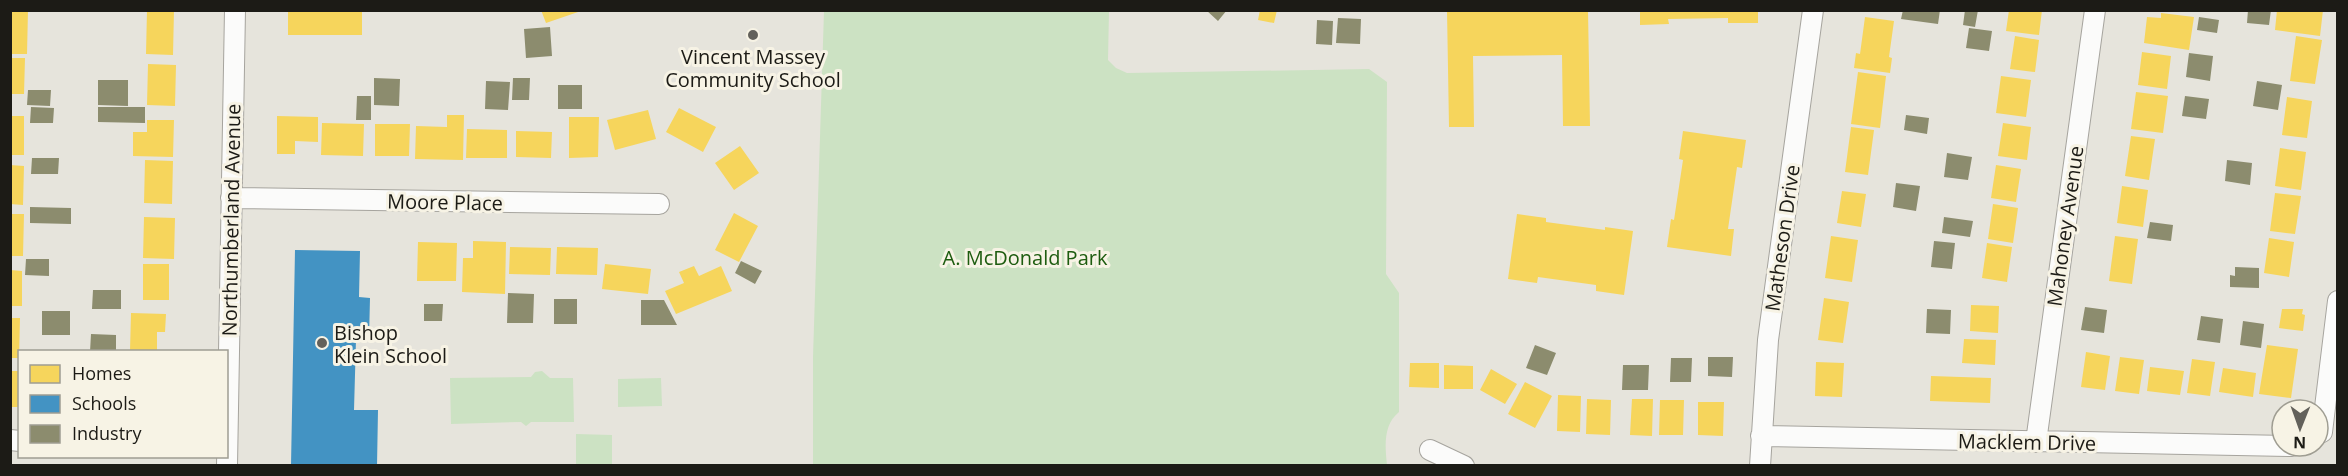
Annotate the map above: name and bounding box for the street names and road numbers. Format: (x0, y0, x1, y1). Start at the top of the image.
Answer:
street label: Northumberland Avenue (215, 103, 247, 337)
street label: Mahoney Avenue (2040, 144, 2090, 308)
street label: Matheson Drive (1758, 163, 1806, 313)
street label: Moore Place (387, 187, 503, 217)
street label: Macklem Drive (1958, 427, 2096, 457)

